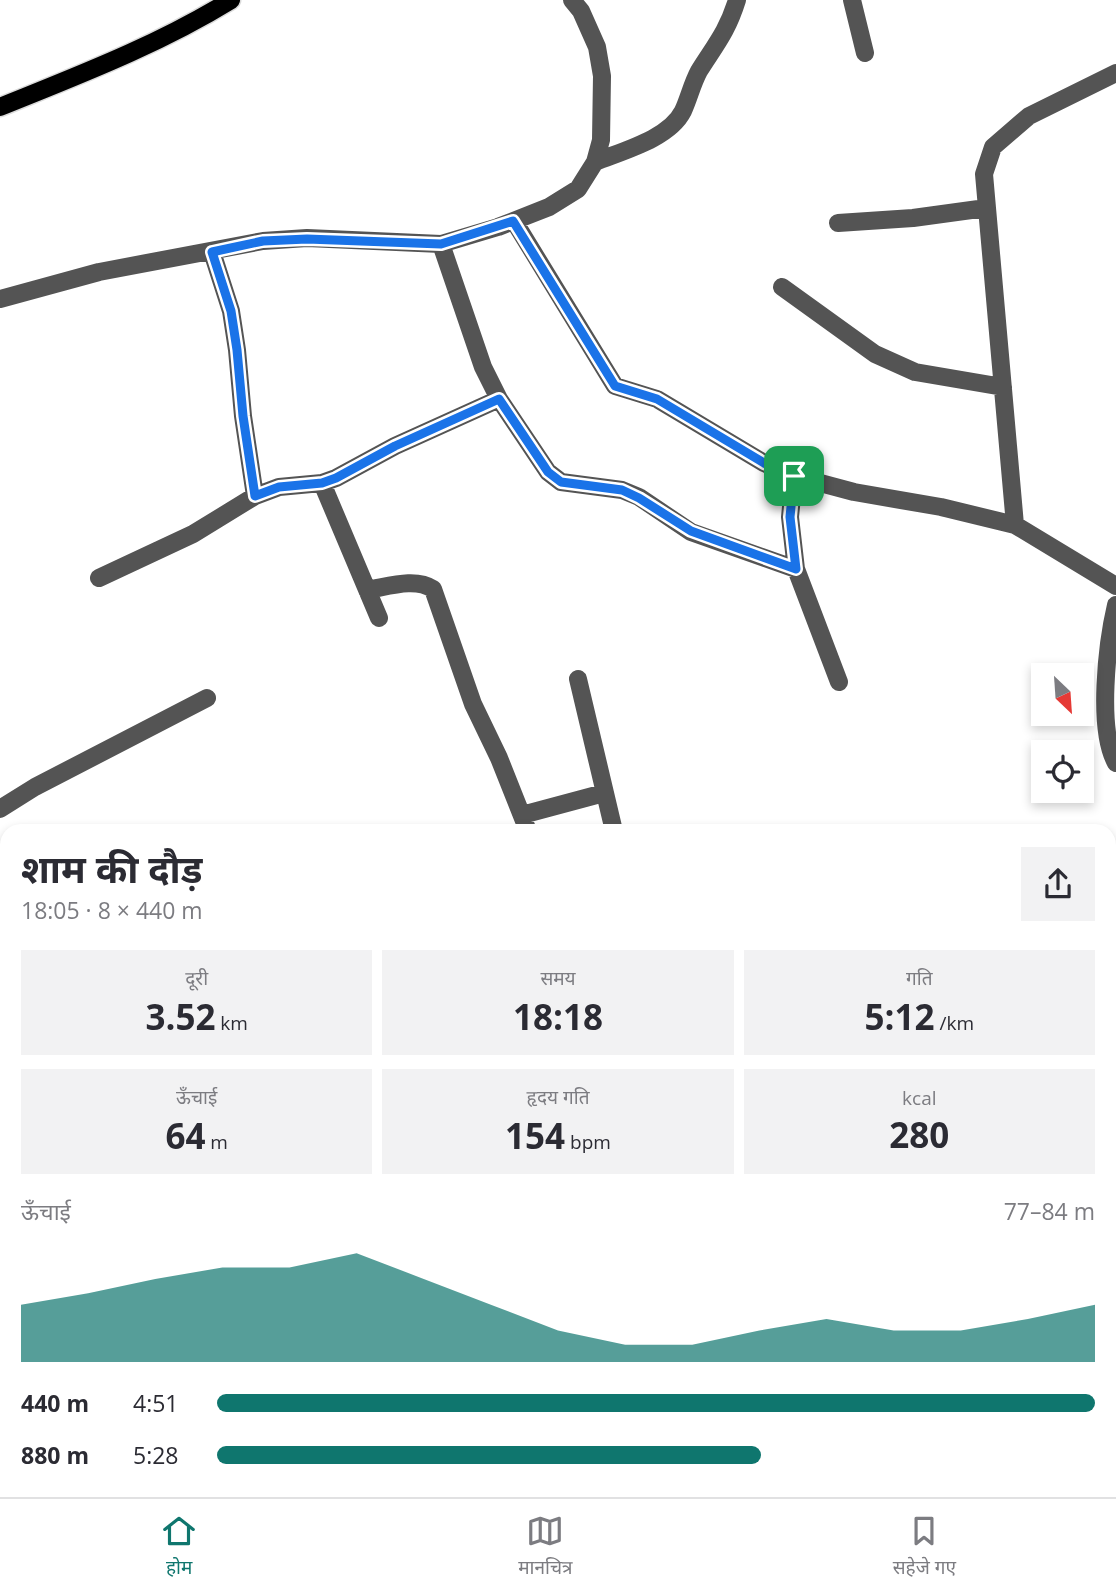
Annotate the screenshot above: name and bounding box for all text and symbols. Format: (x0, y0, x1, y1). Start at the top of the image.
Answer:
pin (764, 446, 824, 506)
icon: arrive (775, 457, 813, 495)
north arrow (1031, 663, 1094, 726)
map controls (1031, 663, 1094, 803)
button: locate (1031, 740, 1094, 803)
text: शाम की दौड़ (21, 842, 202, 894)
button: share (1021, 847, 1095, 921)
text: 18:05 · 8 × 440 m (21, 894, 203, 926)
text: दूरी (185, 965, 208, 991)
text: समय (540, 965, 576, 991)
text: गति (906, 965, 933, 991)
text: 3.52 (145, 993, 215, 1040)
text: 18:18 (513, 993, 603, 1040)
text: 5:12 (865, 993, 935, 1040)
text: km (215, 1010, 248, 1036)
text: /km (935, 1010, 974, 1036)
text: ऊँचाई (176, 1084, 217, 1110)
text: हृदय गति (527, 1084, 589, 1110)
text: kcal (902, 1085, 937, 1111)
text: 280 (889, 1111, 949, 1158)
text: 64 (165, 1112, 205, 1159)
text: 154 (505, 1112, 565, 1159)
text: m (205, 1129, 228, 1155)
text: bpm (565, 1129, 611, 1155)
text: ऊँचाई (21, 1195, 71, 1227)
text: 77–84 m (1004, 1195, 1095, 1227)
text: 440 m (21, 1387, 89, 1419)
text: 4:51 (133, 1387, 179, 1419)
text: 880 m (21, 1439, 89, 1471)
text: 5:28 (133, 1439, 179, 1471)
tab: होम (160, 1512, 198, 1582)
tab: मानचित्र (518, 1512, 573, 1582)
tab: सहेजे गए (893, 1512, 956, 1582)

